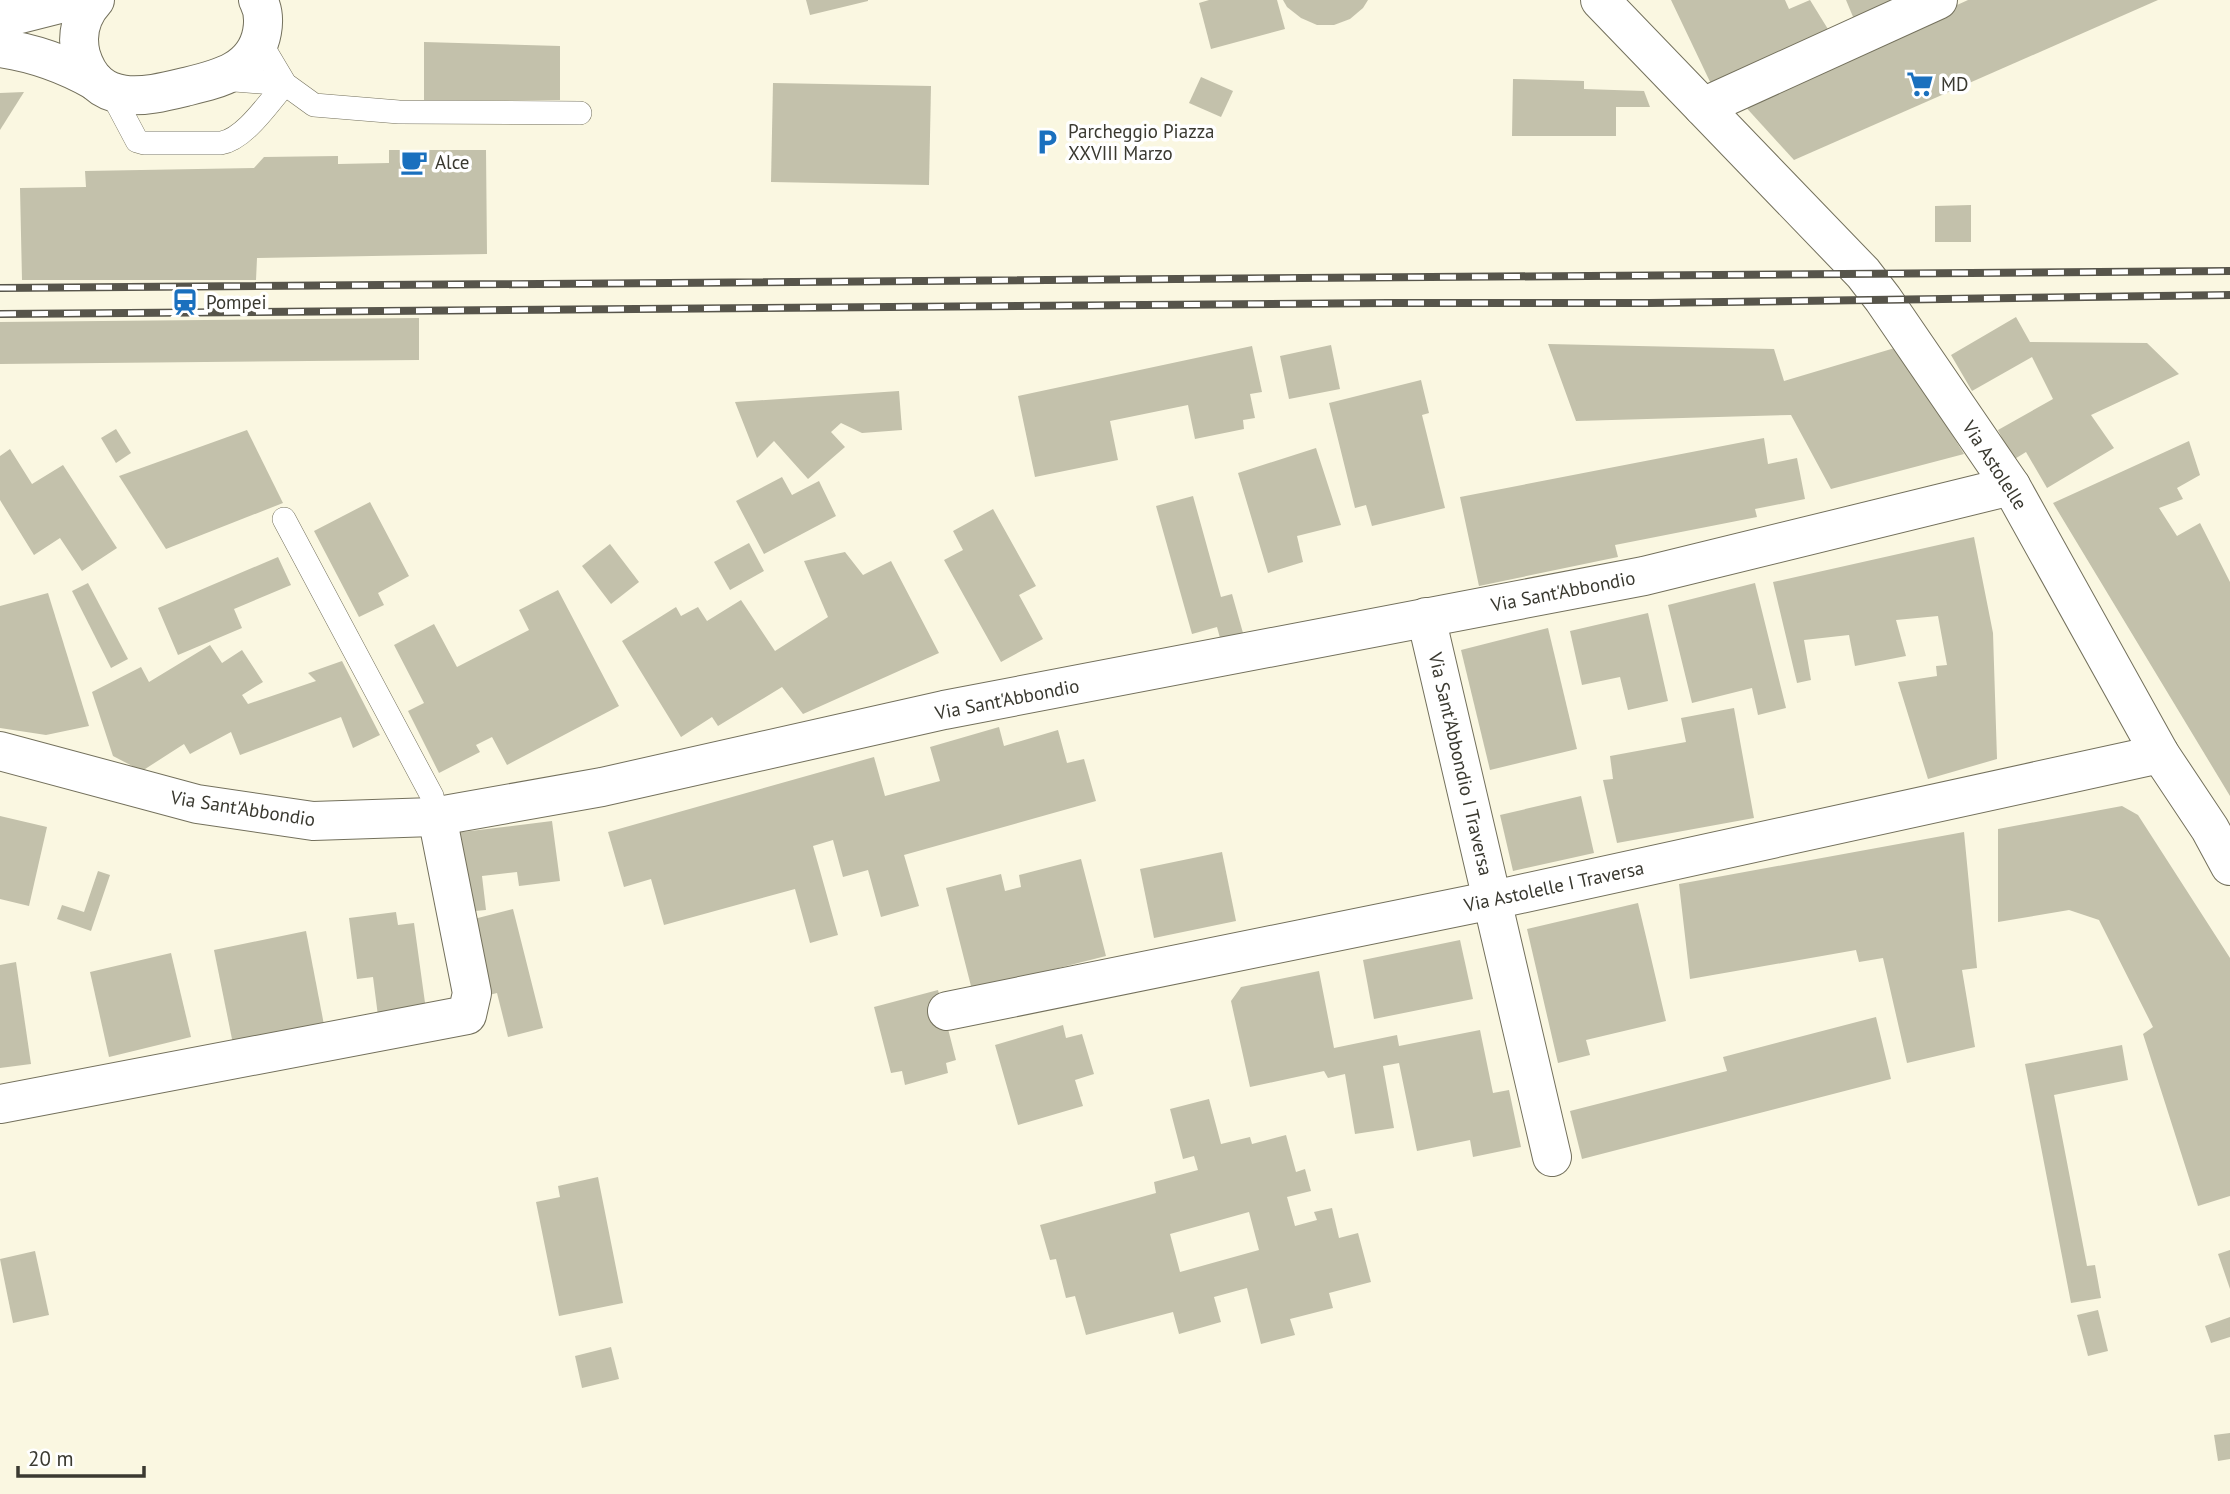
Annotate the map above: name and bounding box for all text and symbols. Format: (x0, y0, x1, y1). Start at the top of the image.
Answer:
supermarket icon: MD (1905, 69, 1935, 99)
place label: MD (1941, 72, 1968, 96)
place label: Parcheggio Piazza XXVIII Marzo (1068, 119, 1215, 165)
parking icon: Parcheggio Piazza XXVIII Marzo (1032, 127, 1062, 157)
cafe icon: Alce (399, 147, 429, 177)
place label: Alce (435, 150, 469, 174)
station icon: Pompei (170, 287, 200, 317)
place label: Pompei (206, 290, 267, 314)
street label: Via Astolelle (1957, 415, 2033, 514)
street label: Via Sant'Abbondio (1488, 565, 1637, 617)
street label: Via Sant'Abbondio I Traversa (1423, 649, 1498, 878)
street label: Via Sant'Abbondio (932, 673, 1081, 725)
street label: Via Sant'Abbondio (168, 785, 317, 831)
street label: Via Astolelle I Traversa (1461, 855, 1646, 917)
scale bar (18, 1434, 144, 1478)
text: 20 m (28, 1445, 74, 1472)

